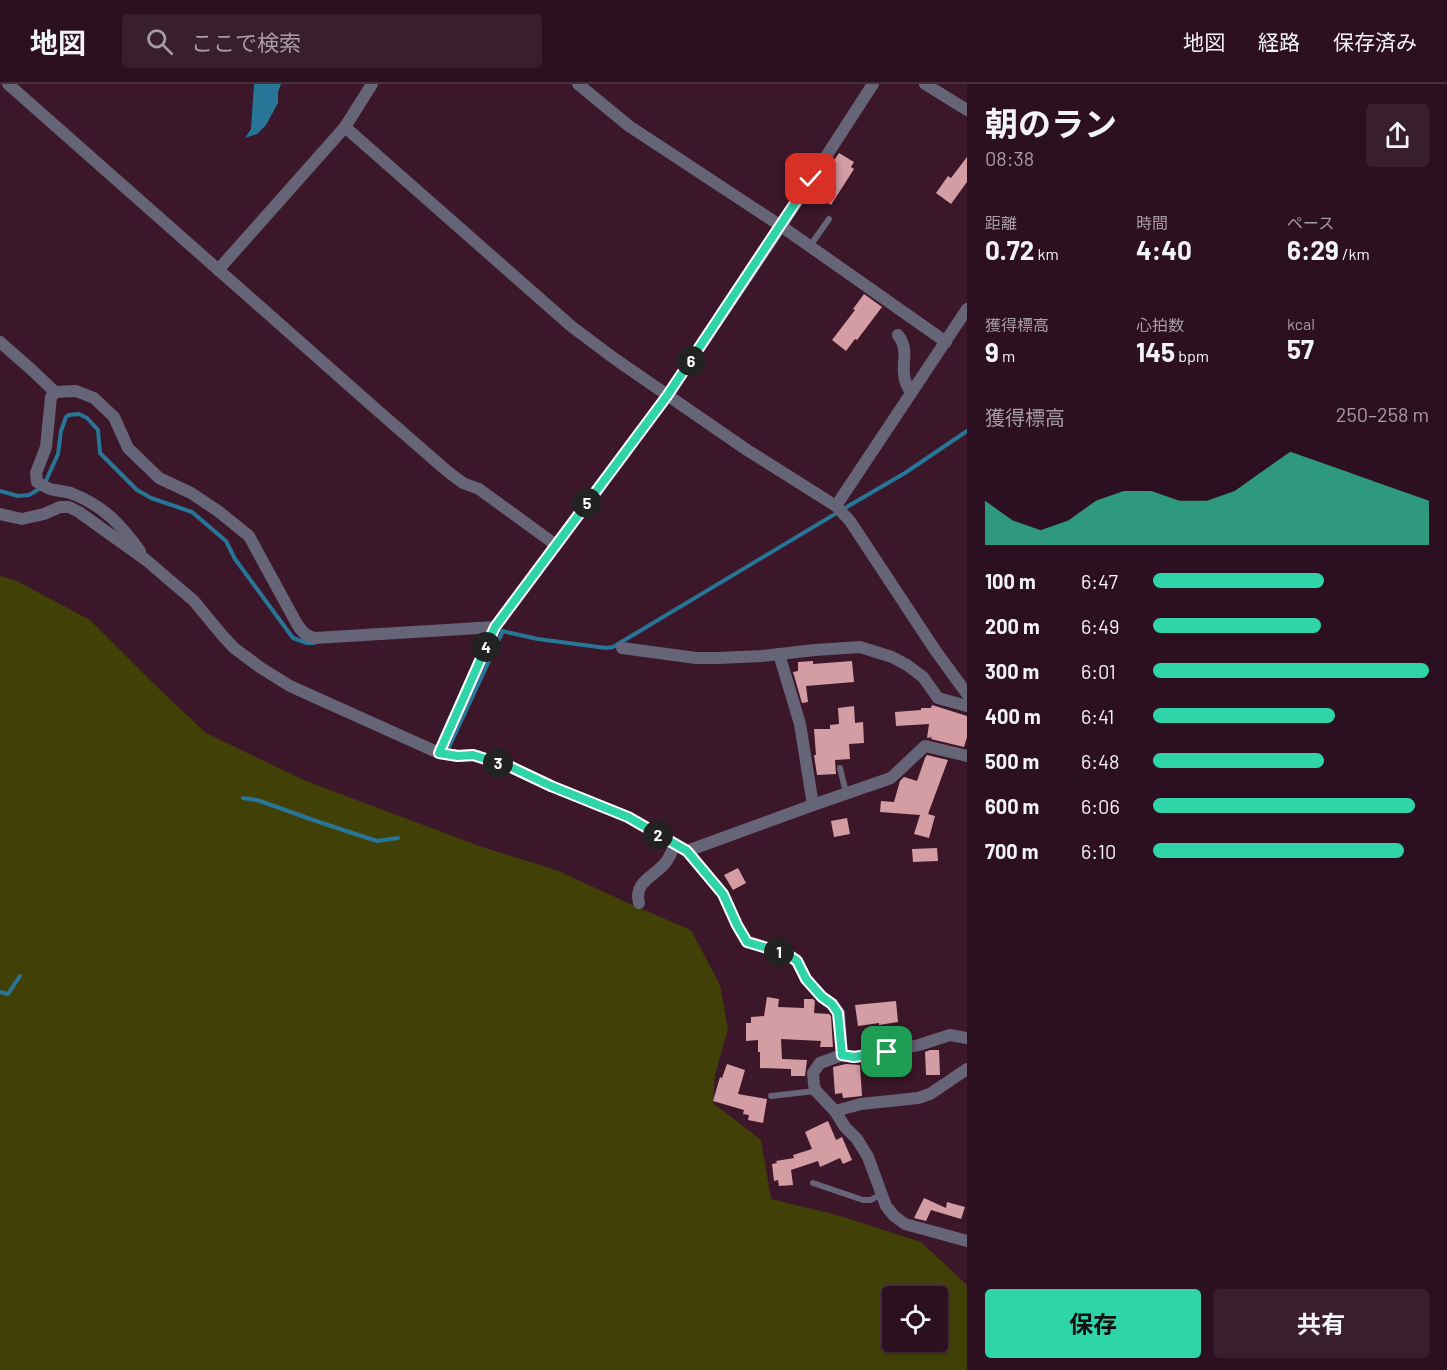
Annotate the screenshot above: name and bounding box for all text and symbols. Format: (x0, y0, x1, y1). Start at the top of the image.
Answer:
search box (122, 14, 542, 68)
text: 地図 (30, 25, 86, 59)
icon: search (143, 25, 176, 58)
text: ここで検索 (191, 29, 301, 55)
text: 地図 (1183, 29, 1225, 54)
text: 経路 (1258, 29, 1300, 54)
text: 保存済み (1333, 29, 1417, 54)
text: 朝のラン (985, 103, 1117, 143)
button: share (1366, 104, 1429, 167)
text: 08:38 (985, 146, 1034, 170)
pin (785, 153, 836, 204)
icon: check (794, 162, 827, 195)
text: 距離 (985, 213, 1017, 232)
text: 時間 (1136, 213, 1168, 232)
text: ペース (1287, 213, 1334, 232)
text: 0.72 (985, 234, 1034, 265)
text: 4:40 (1136, 234, 1192, 265)
text: 6:29 (1287, 234, 1339, 265)
text: km (1034, 244, 1059, 263)
text: /km (1339, 244, 1370, 263)
text: kcal (1287, 314, 1315, 333)
text: 獲得標高 (985, 315, 1049, 334)
text: 心拍数 (1136, 315, 1184, 334)
text: 57 (1287, 333, 1314, 364)
text: 9 (985, 336, 999, 367)
text: 145 (1136, 336, 1175, 367)
pin: 6 (676, 346, 706, 376)
text: m (999, 346, 1015, 365)
text: bpm (1175, 346, 1209, 365)
text: 6 (687, 351, 695, 370)
text: 250–258 m (1336, 402, 1429, 426)
text: 獲得標高 (985, 405, 1065, 429)
pin: 5 (572, 488, 602, 518)
text: 5 (583, 493, 591, 512)
text: 100 m (985, 569, 1036, 593)
text: 6:47 (1081, 569, 1118, 593)
text: 200 m (985, 614, 1040, 638)
text: 6:49 (1081, 614, 1120, 638)
pin: 4 (471, 632, 501, 662)
text: 4 (481, 637, 491, 656)
text: 300 m (985, 659, 1039, 683)
text: 6:01 (1081, 659, 1116, 683)
text: 400 m (985, 704, 1041, 728)
text: 6:41 (1081, 704, 1114, 728)
pin: 3 (483, 748, 513, 778)
text: 500 m (985, 749, 1039, 773)
text: 6:48 (1081, 749, 1120, 773)
text: 3 (494, 753, 502, 772)
text: 600 m (985, 794, 1039, 818)
text: 6:06 (1081, 794, 1120, 818)
pin: 2 (643, 820, 673, 850)
text: 2 (654, 825, 662, 844)
text: 700 m (985, 839, 1038, 863)
text: 6:10 (1081, 839, 1116, 863)
pin: 1 (764, 937, 794, 967)
text: 1 (776, 942, 782, 961)
pin (861, 1026, 912, 1077)
icon: arrive (870, 1035, 903, 1068)
map controls (882, 1286, 948, 1352)
button: locate (882, 1286, 948, 1352)
button: 保存 (985, 1289, 1201, 1358)
button: 共有 (1213, 1289, 1429, 1358)

